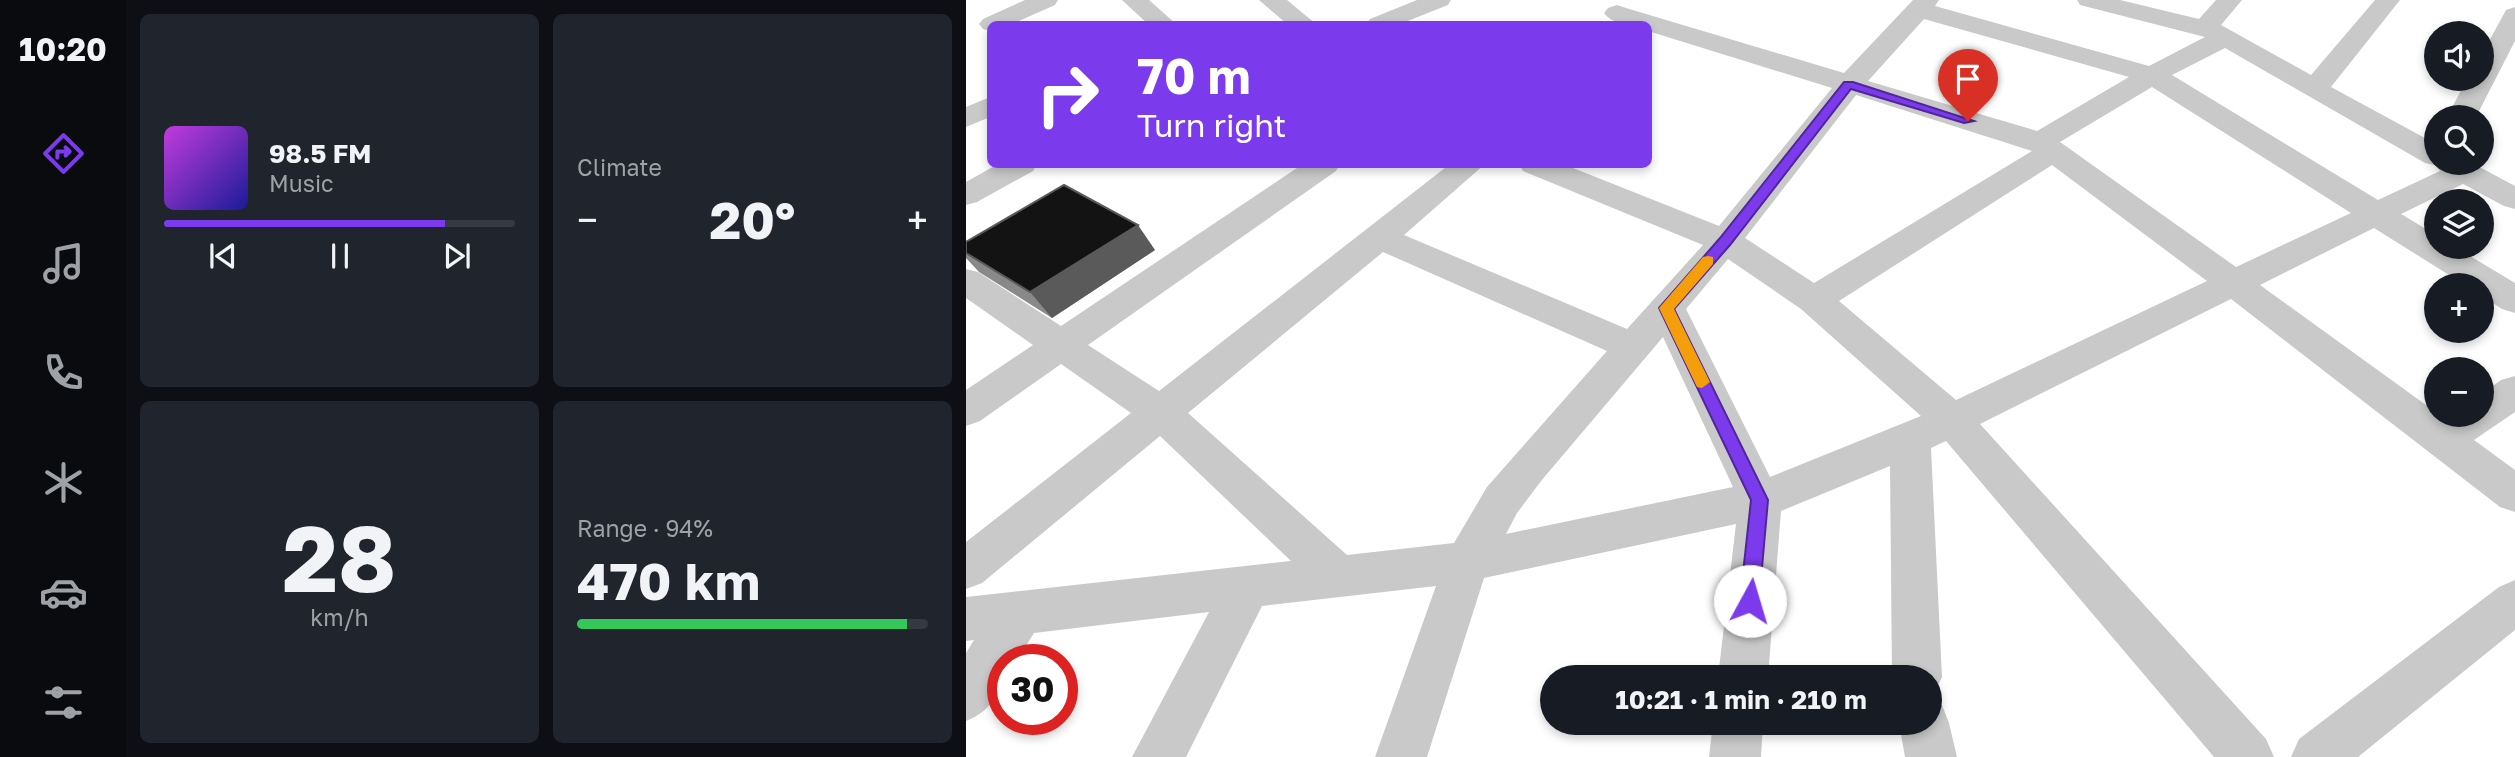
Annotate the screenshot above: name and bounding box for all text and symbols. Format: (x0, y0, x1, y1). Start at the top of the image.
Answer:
map controls (2424, 21, 2494, 427)
button: sound (2424, 21, 2494, 91)
text: 10:20 (19, 30, 107, 68)
text: 70 m (1137, 46, 1251, 105)
icon: right (1022, 49, 1113, 140)
pin (1938, 49, 1998, 121)
icon: arrive (1949, 60, 1987, 98)
button: search (2424, 105, 2494, 175)
text: Turn right (1137, 106, 1286, 144)
icon: directions (39, 129, 88, 178)
text: 98.5 FM (269, 138, 371, 169)
text: Climate (577, 153, 662, 181)
text: Music (269, 169, 334, 197)
text: 20° (710, 188, 795, 250)
button: layers (2424, 189, 2494, 259)
text: − (577, 197, 598, 242)
text: + (907, 197, 928, 242)
icon: previous (204, 237, 242, 275)
icon: pause (321, 237, 359, 275)
icon: next (438, 237, 476, 275)
icon: music (39, 239, 88, 288)
button: + (2424, 273, 2494, 343)
icon: phone (39, 348, 88, 397)
button: − (2424, 357, 2494, 427)
icon: climate (39, 458, 88, 507)
text: 28 (283, 503, 396, 612)
text: Range · 94% (577, 514, 713, 542)
text: 470 km (577, 549, 760, 611)
position arrow (1713, 564, 1787, 638)
icon: car (39, 568, 88, 617)
text: km/h (310, 603, 369, 631)
speed limit sign: 30 (987, 644, 1078, 735)
icon: filters (39, 678, 88, 727)
text: 10:21 · 1 min · 210 m (1615, 684, 1867, 715)

